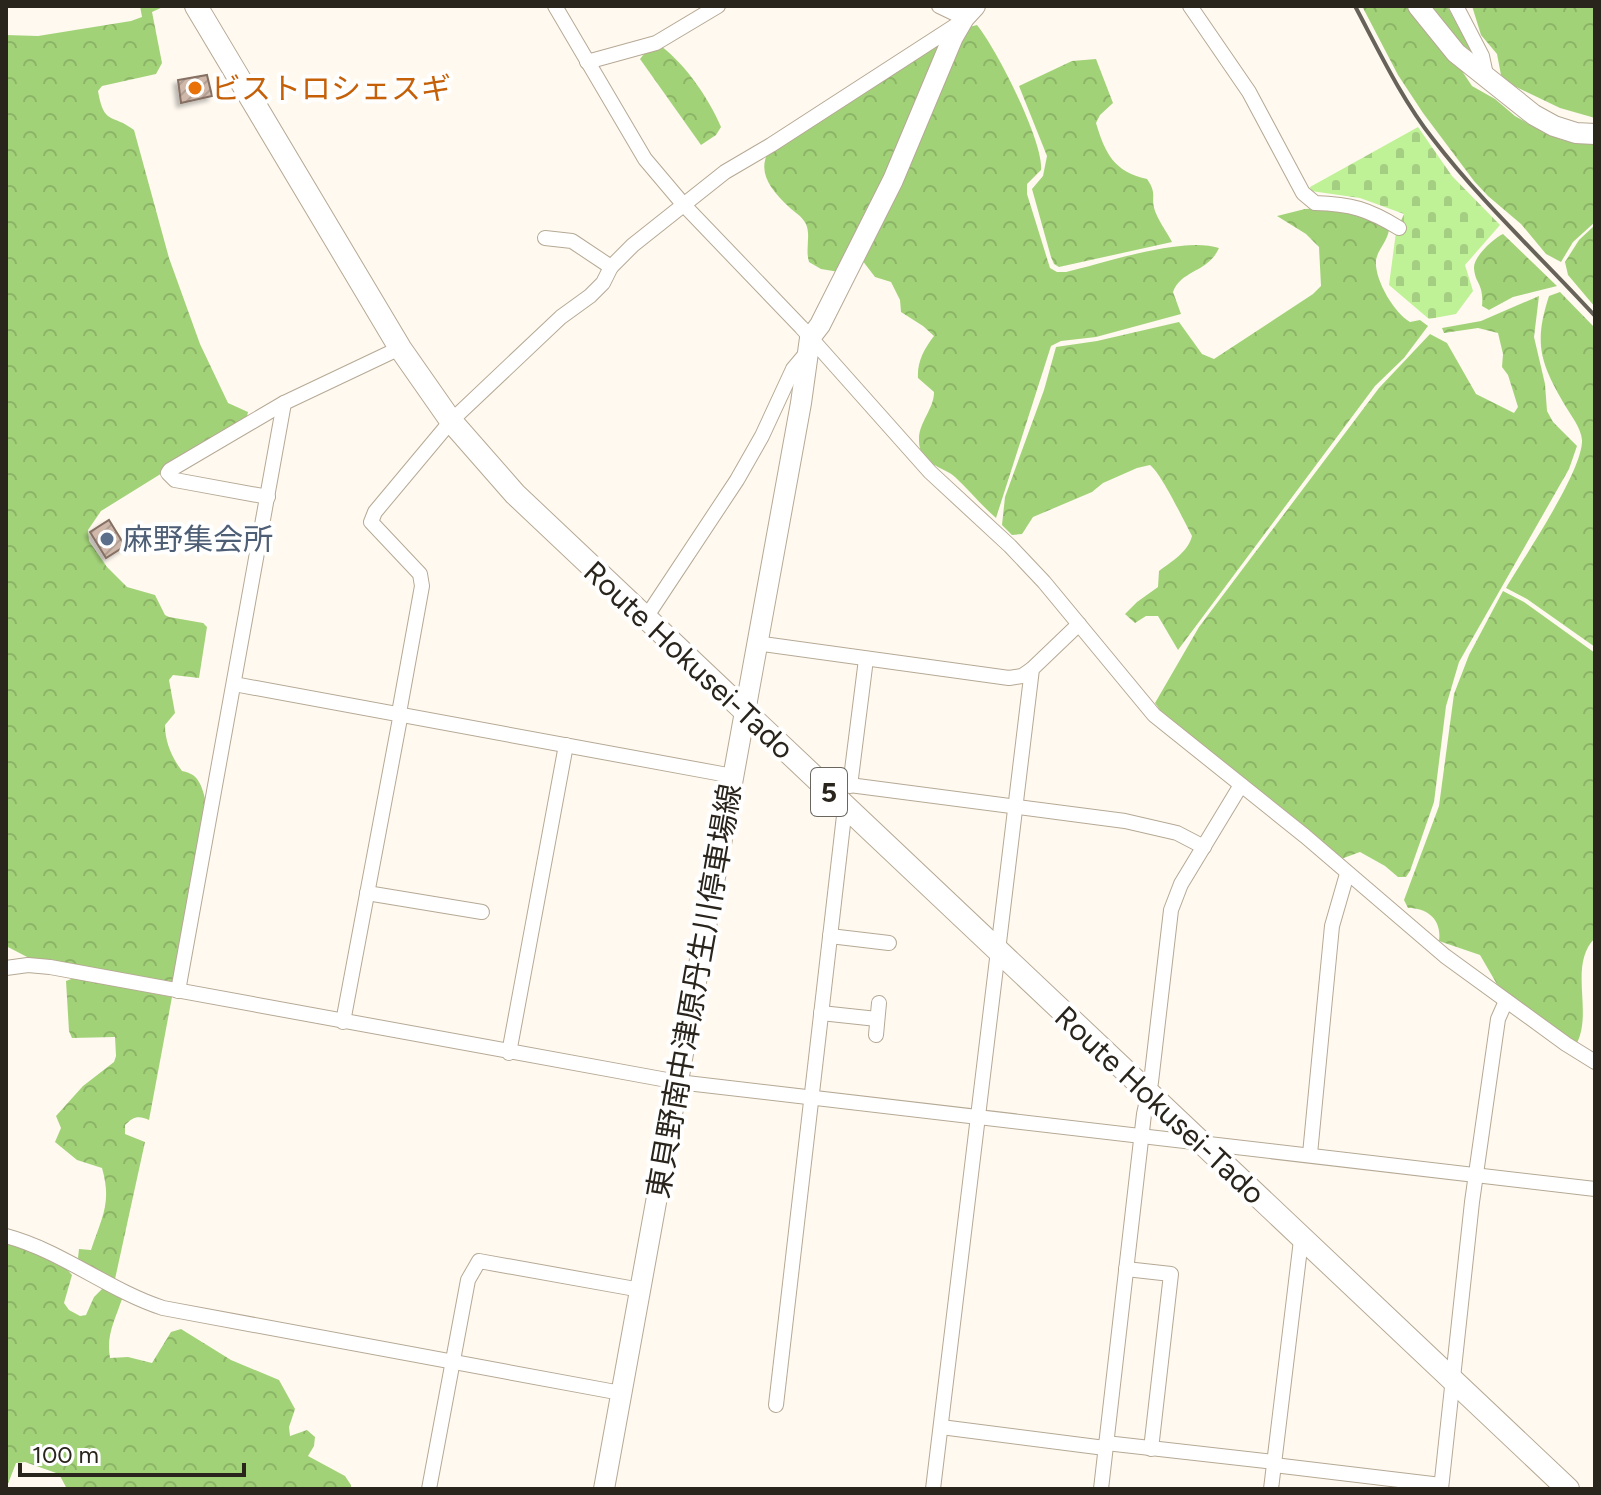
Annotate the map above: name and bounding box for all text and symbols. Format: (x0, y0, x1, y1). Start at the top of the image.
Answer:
place label: ビストロシェスギ (211, 70, 451, 107)
marker: ビストロシェスギ (186, 79, 204, 97)
place label: 麻野集会所 (123, 521, 273, 558)
marker: 麻野集会所 (98, 530, 116, 548)
street label: Route Hokusei-Tado (576, 553, 802, 767)
road number: 5 (811, 768, 847, 816)
street label: 東貝野南中津原丹生川停車場線 (639, 781, 749, 1201)
street label: Route Hokusei-Tado (1047, 998, 1273, 1212)
scale bar (20, 1427, 244, 1477)
text: 100 m (32, 1440, 99, 1469)

